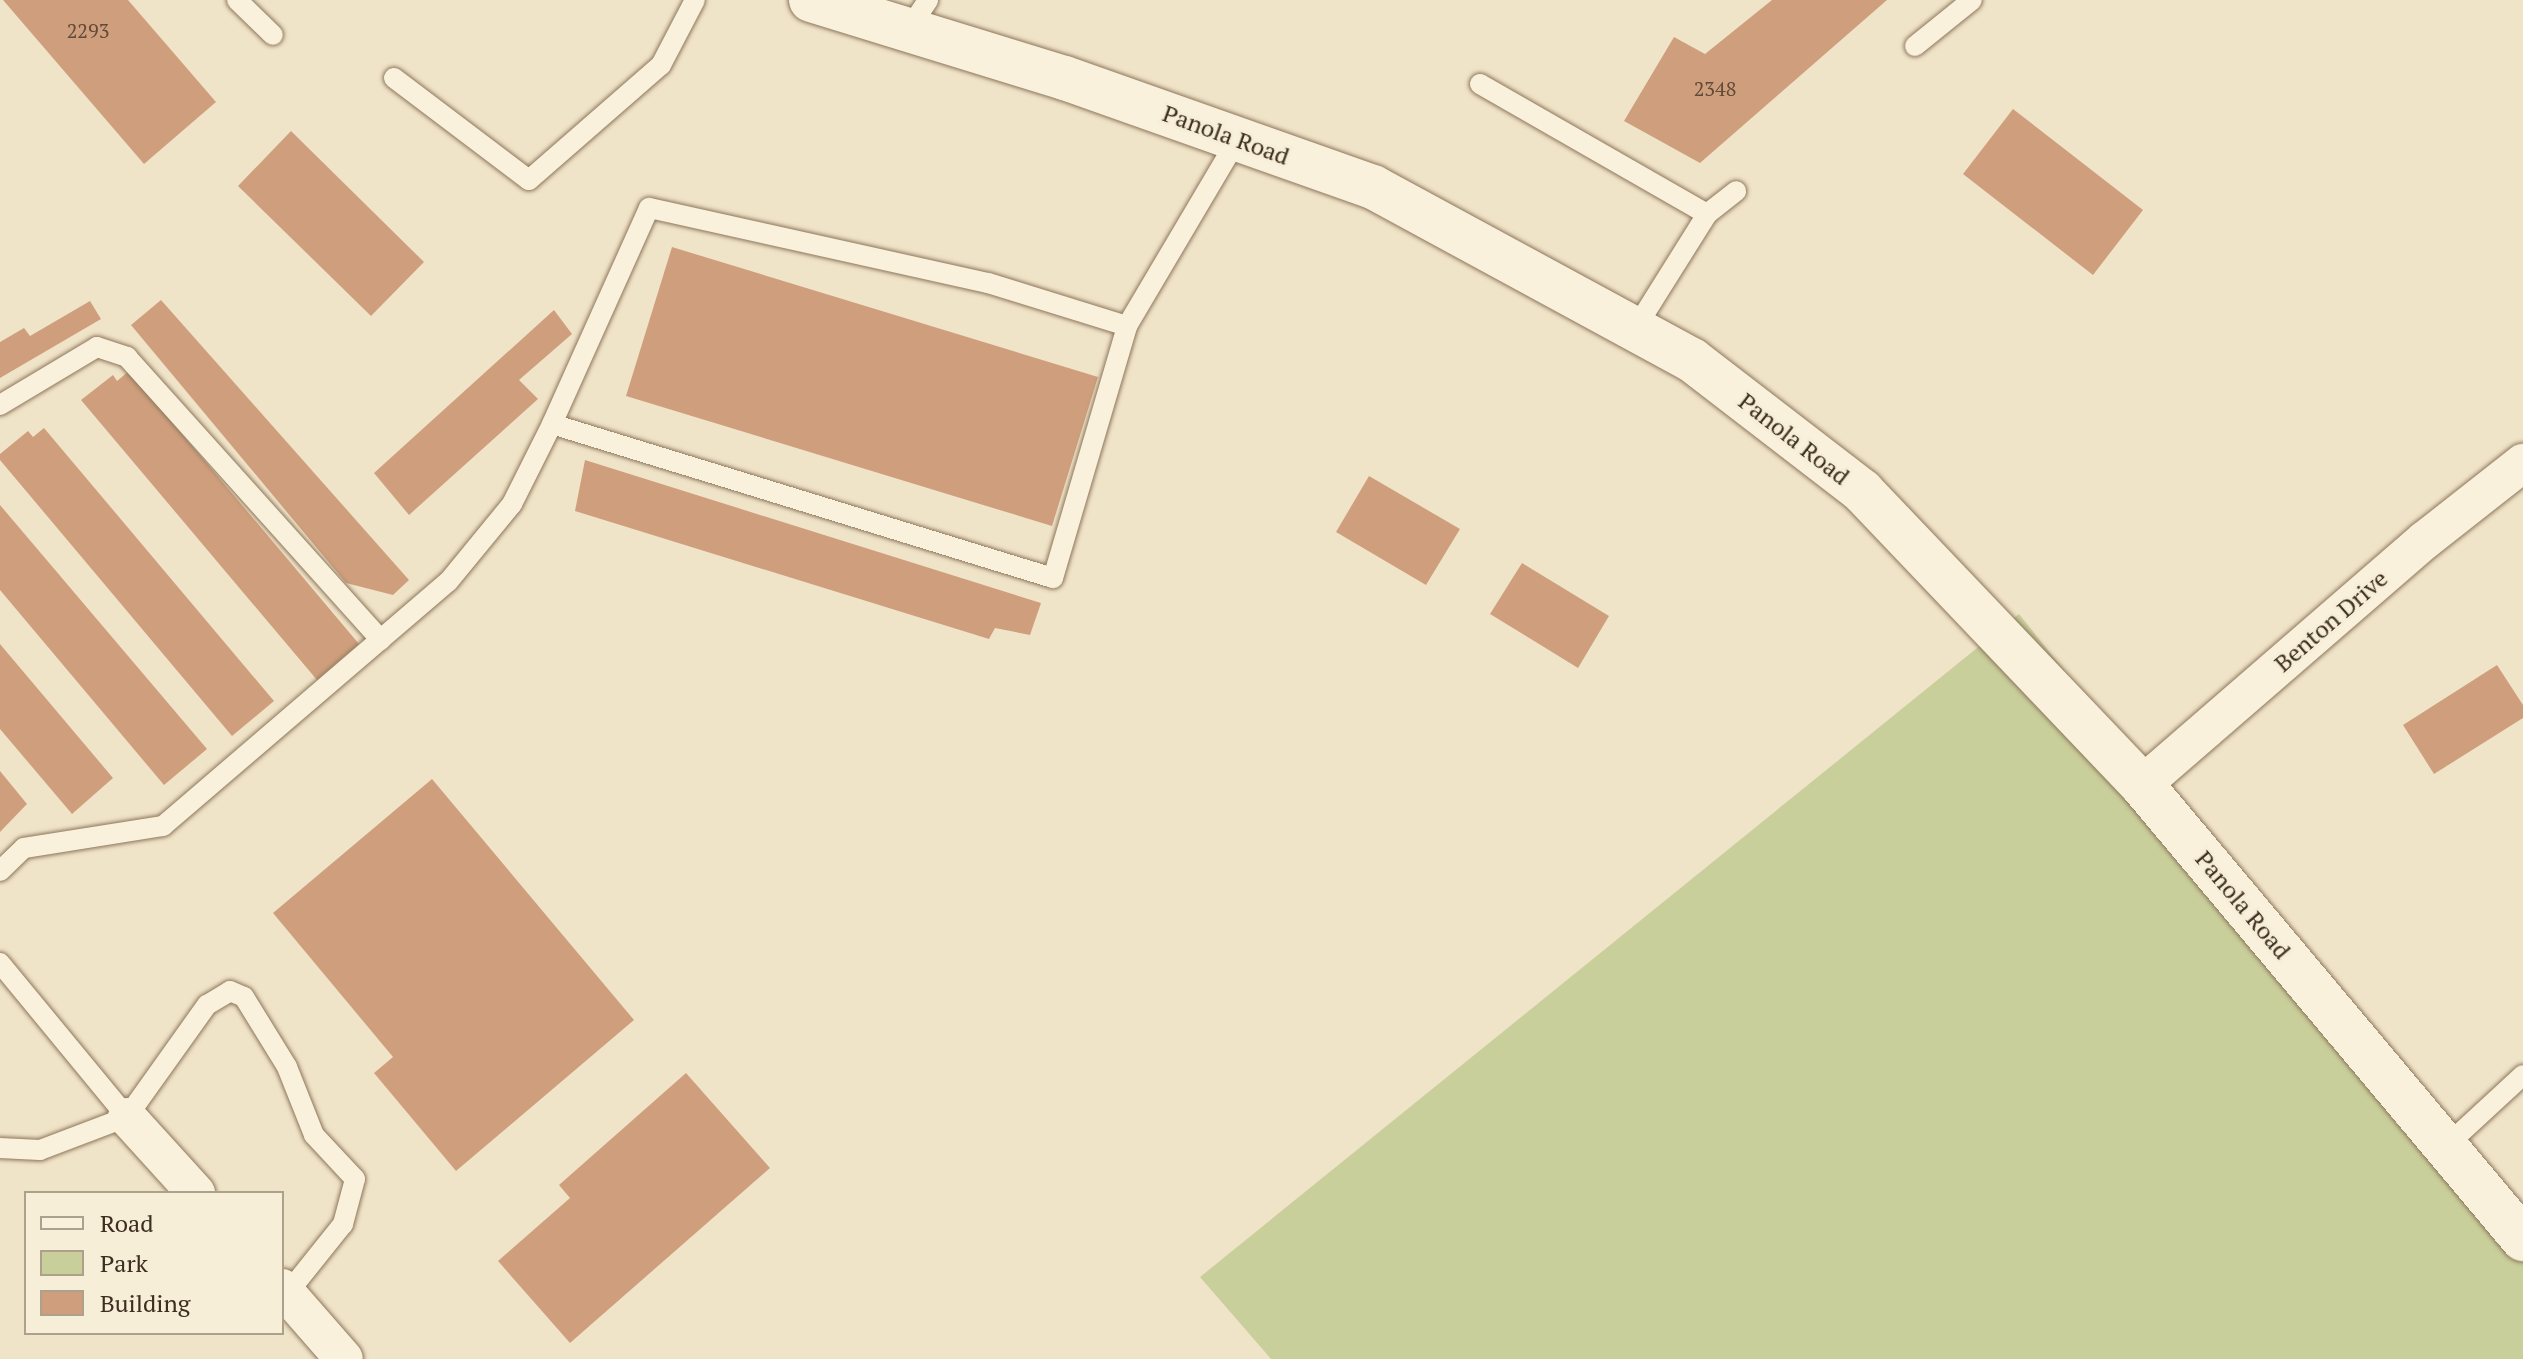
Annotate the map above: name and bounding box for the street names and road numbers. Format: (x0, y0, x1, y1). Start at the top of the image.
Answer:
street label: Panola Road (1159, 99, 1293, 171)
street label: Panola Road (1733, 387, 1855, 491)
street label: Benton Drive (2268, 564, 2394, 678)
street label: Panola Road (2189, 845, 2297, 965)

